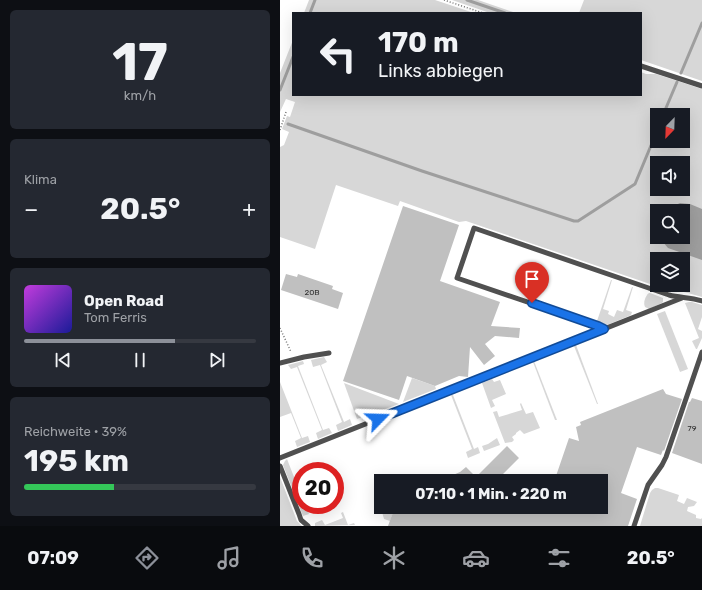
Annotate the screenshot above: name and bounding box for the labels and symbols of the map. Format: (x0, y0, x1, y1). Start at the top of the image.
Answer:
north arrow (650, 108, 690, 148)
pin (515, 262, 549, 303)
house number: 20B (304, 288, 320, 297)
position arrow (357, 398, 399, 440)
house number: 79 (688, 424, 697, 433)
speed limit sign: 20 (292, 462, 344, 514)

